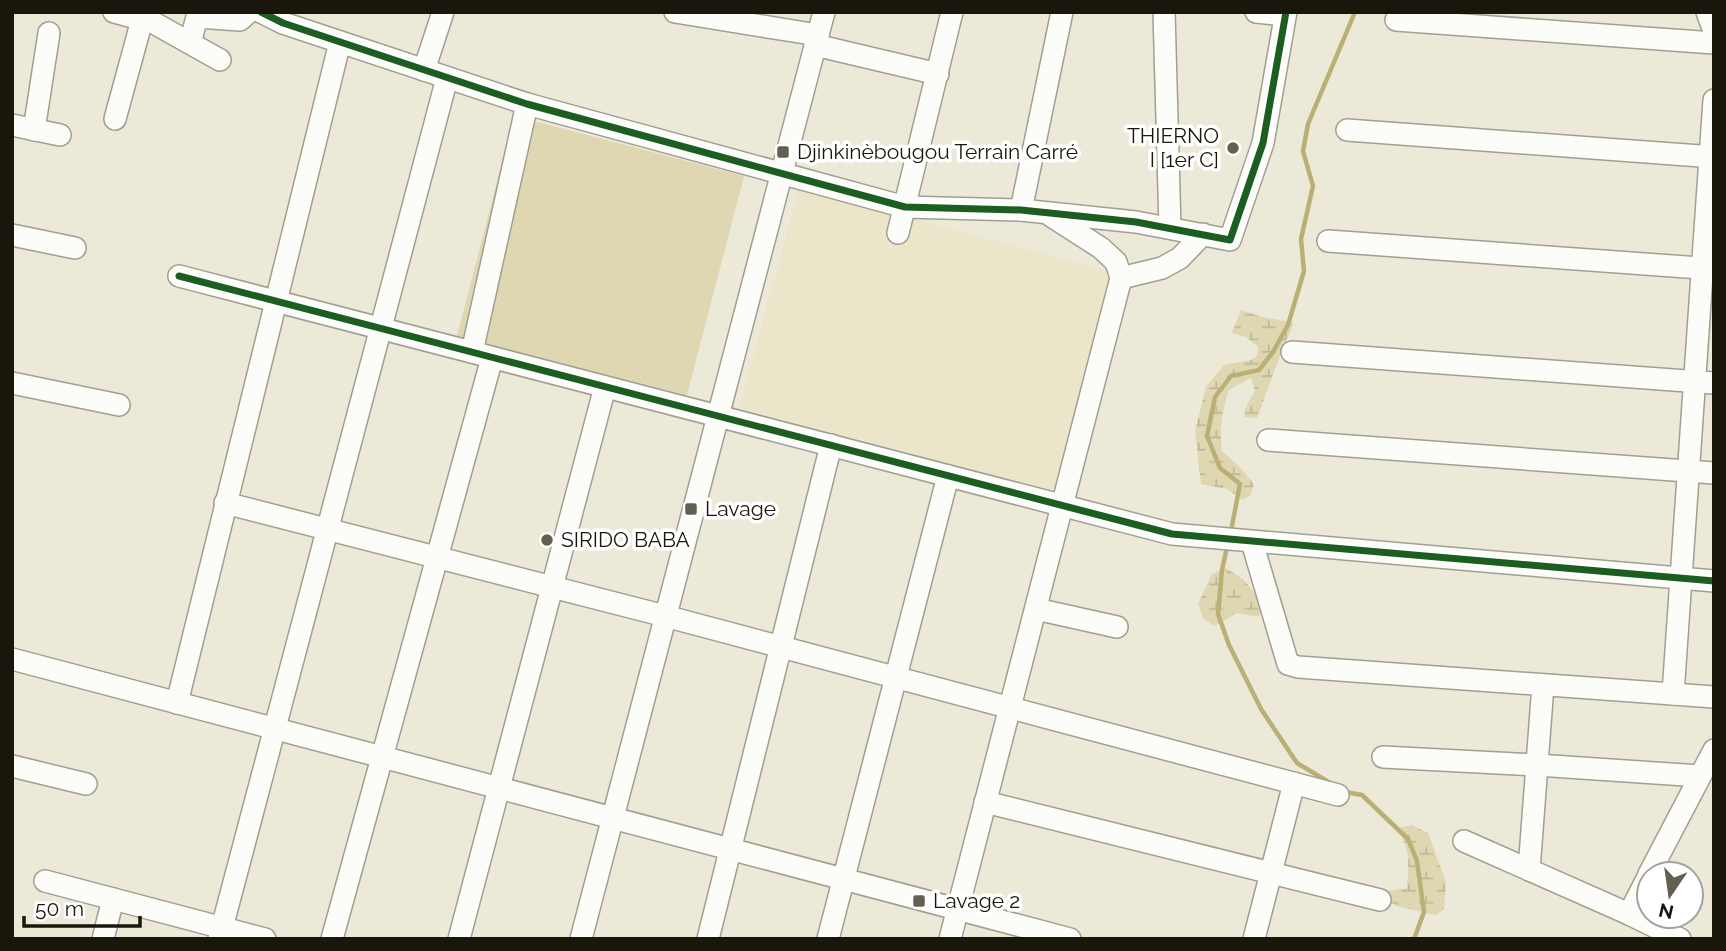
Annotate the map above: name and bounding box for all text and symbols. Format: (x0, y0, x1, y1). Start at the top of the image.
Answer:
place label: THIERNO I [1er C] (1127, 123, 1219, 172)
place label: Djinkinèbougou Terrain Carré (797, 139, 1078, 164)
marker: THIERNO I [1er C] (1225, 140, 1241, 156)
marker: Djinkinèbougou Terrain Carré (775, 144, 791, 160)
place label: Lavage (705, 496, 776, 521)
marker: Lavage (683, 501, 699, 517)
place label: SIRIDO BABA (561, 527, 690, 552)
marker: SIRIDO BABA (539, 532, 555, 548)
north arrow (1635, 860, 1705, 930)
scale bar (24, 884, 140, 928)
place label: Lavage 2 (933, 888, 1020, 913)
marker: Lavage 2 (911, 893, 927, 909)
text: 50 m (35, 896, 84, 921)
text: N (1657, 899, 1676, 924)

